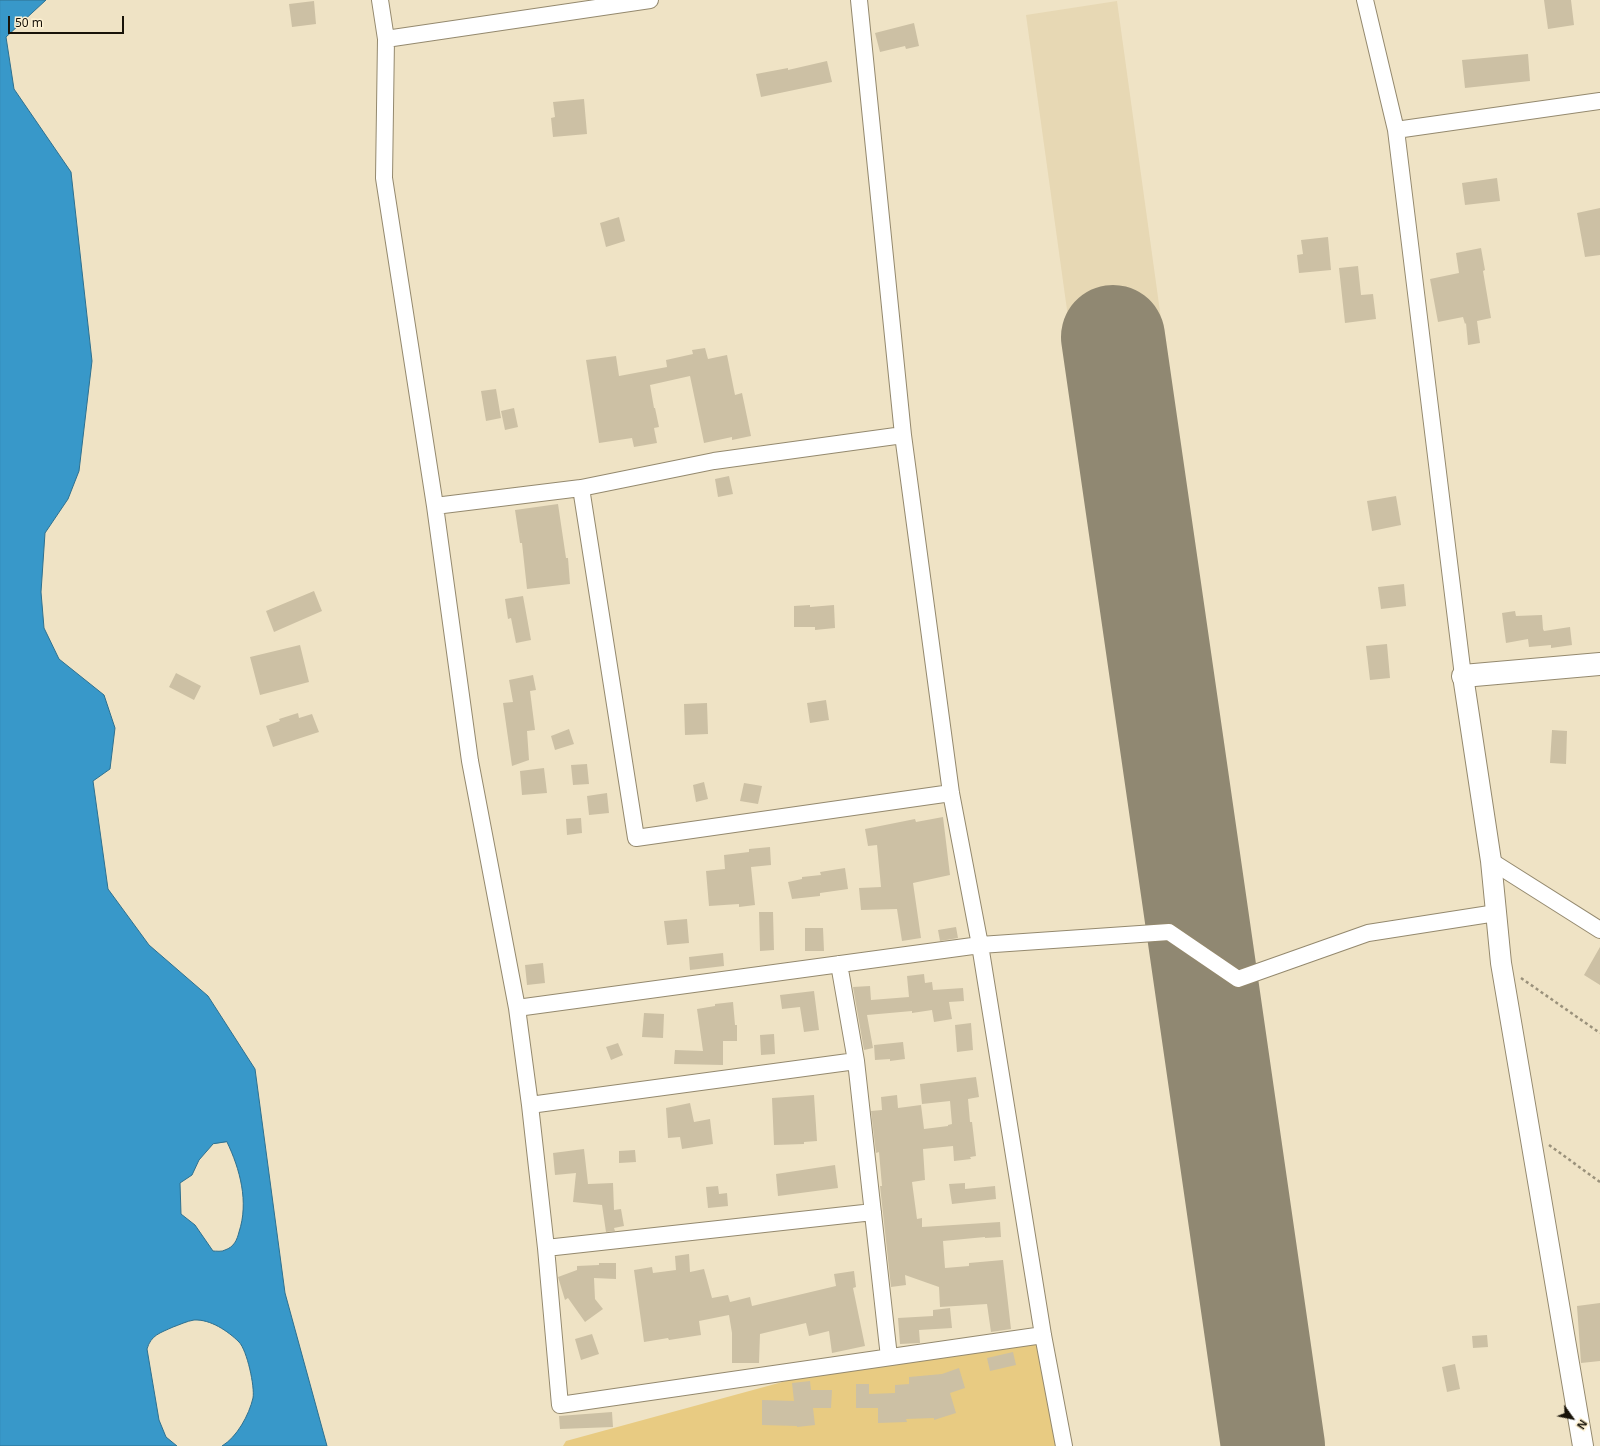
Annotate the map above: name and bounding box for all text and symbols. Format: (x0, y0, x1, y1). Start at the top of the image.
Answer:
scale bar (10, 8, 126, 34)
text: 50 m (15, 14, 43, 31)
north arrow (1552, 1398, 1592, 1438)
text: N (1574, 1417, 1591, 1433)

